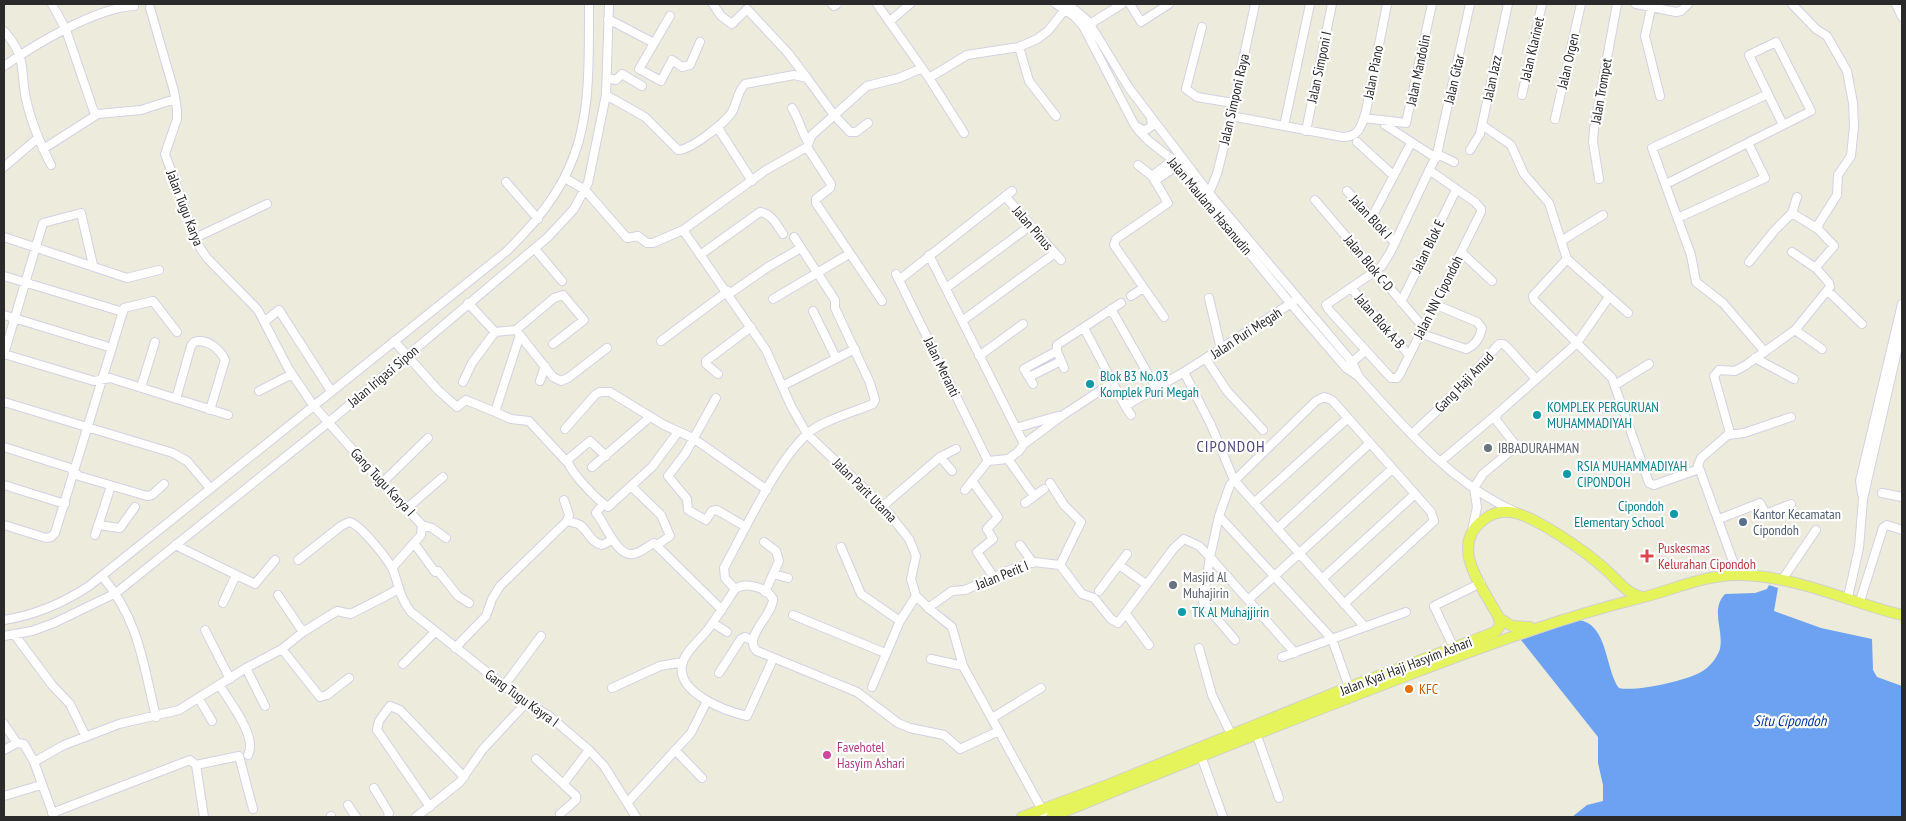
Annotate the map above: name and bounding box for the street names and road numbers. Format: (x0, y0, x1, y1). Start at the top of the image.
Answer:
street label: Jalan Klarinet (1516, 15, 1548, 84)
street label: Jalan Simponi I (1302, 30, 1335, 105)
street label: Jalan Orgen (1553, 31, 1583, 92)
street label: Jalan Mandolin (1401, 33, 1434, 108)
street label: Jalan Piano (1359, 44, 1387, 101)
street label: Jalan Simponi Raya (1215, 52, 1253, 147)
street label: Jalan Gitar (1439, 52, 1468, 106)
street label: Jalan Jazz (1478, 54, 1506, 103)
street label: Jalan Trompet (1586, 57, 1616, 126)
street label: Jalan Maulana Hasanudin (1163, 153, 1256, 259)
street label: Jalan Tugu Karya (162, 167, 208, 248)
street label: Jalan Blok I (1345, 190, 1396, 243)
street label: Jalan Pinus (1008, 201, 1057, 254)
street label: Jalan Blok E (1407, 216, 1449, 276)
street label: Jalan Blok C-D (1340, 230, 1398, 295)
street label: Jalan NN Cipondoh (1409, 252, 1467, 343)
street label: Jalan Blok A-B (1350, 289, 1409, 352)
street label: Jalan Puri Megah (1206, 303, 1285, 363)
street label: Jalan Meranti (919, 333, 964, 400)
street label: Jalan Irigasi Sipon (343, 341, 422, 411)
street label: Gang Haji Amud (1431, 348, 1497, 416)
street label: Gang Tugu Karya I (347, 444, 419, 520)
street label: Jalan Parit Utama (828, 453, 901, 526)
street label: Jalan Perit I (972, 556, 1031, 594)
street label: Jalan Kyai Haji Hasyim Ashari (1336, 632, 1475, 700)
street label: Gang Tugu Kayra I (482, 665, 562, 731)

